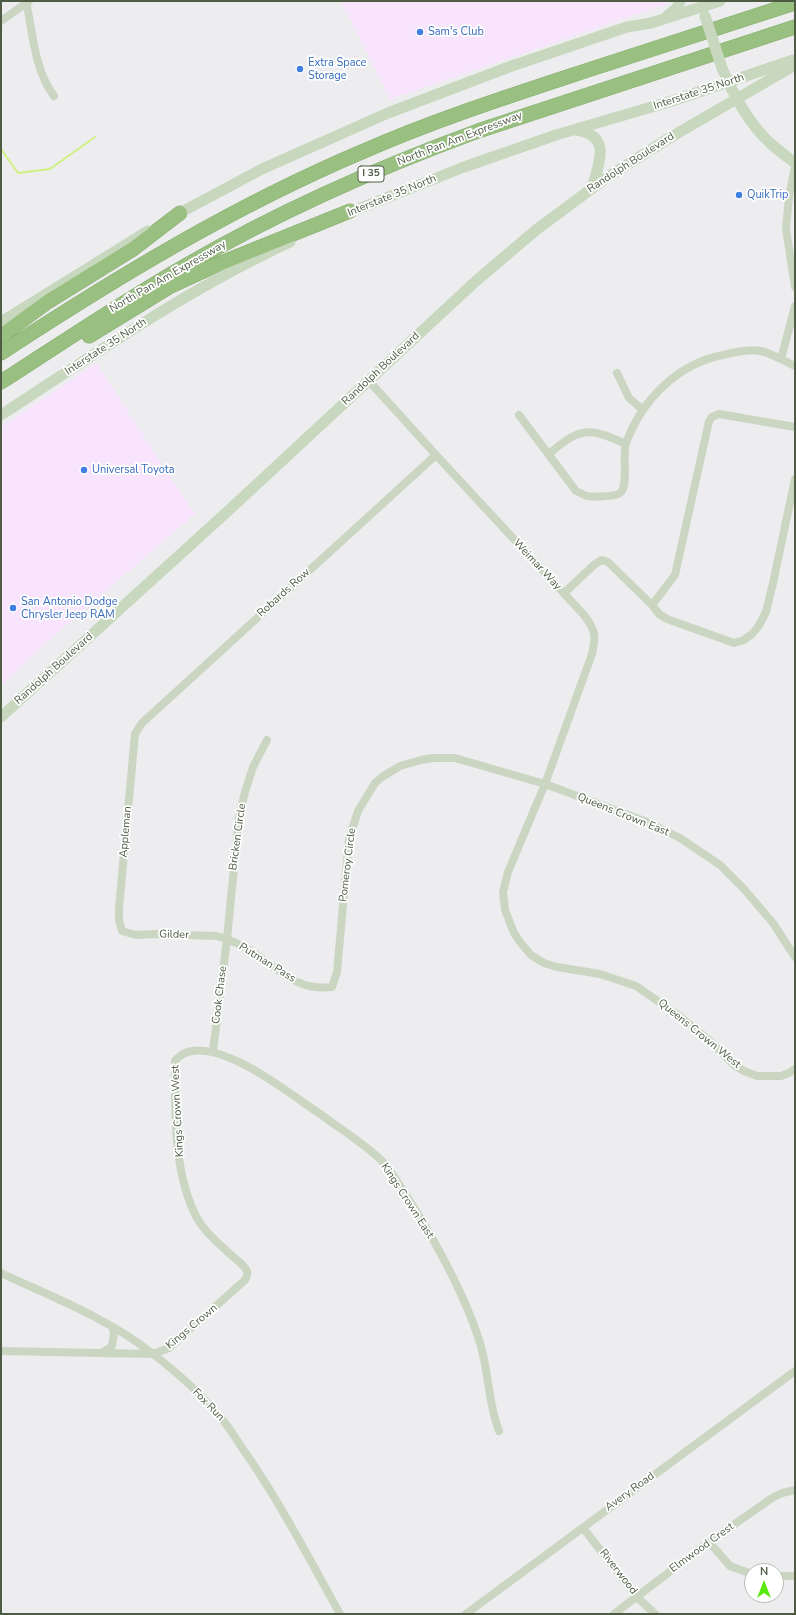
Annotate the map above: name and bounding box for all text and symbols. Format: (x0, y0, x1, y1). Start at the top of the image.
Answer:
place label: Sam's Club (428, 25, 484, 39)
marker: Sam's Club (415, 27, 425, 37)
place label: Extra Space Storage (308, 56, 366, 82)
marker: Extra Space Storage (295, 64, 305, 74)
street label: Interstate 35 North (652, 71, 746, 113)
street label: North Pan Am Expressway (396, 109, 524, 169)
street label: Randolph Boulevard (585, 130, 677, 196)
road number: I 35 (358, 166, 384, 182)
street label: Interstate 35 North (346, 172, 438, 220)
place label: QuikTrip (747, 188, 788, 202)
marker: QuikTrip (734, 190, 744, 200)
street label: North Pan Am Expressway (107, 238, 229, 316)
street label: Interstate 35 North (63, 316, 149, 378)
street label: Randolph Boulevard (340, 330, 422, 408)
place label: Universal Toyota (92, 463, 174, 477)
marker: Universal Toyota (79, 465, 89, 475)
street label: Weimar Way (510, 537, 564, 593)
street label: Robards Row (255, 566, 313, 620)
place label: San Antonio Dodge Chrysler Jeep RAM (21, 595, 118, 621)
marker: San Antonio Dodge Chrysler Jeep RAM (8, 603, 18, 613)
street label: Randolph Boulevard (12, 630, 96, 708)
street label: Queens Crown East (575, 791, 671, 839)
street label: Bricken Circle (227, 803, 249, 871)
street label: Appleman (117, 806, 135, 858)
street label: Pomeroy Circle (337, 827, 359, 903)
street label: Gilder (159, 928, 189, 942)
street label: Putman Pass (236, 940, 298, 986)
street label: Cook Chase (210, 965, 230, 1025)
street label: Queens Crown West (655, 997, 743, 1071)
street label: Kings Crown West (169, 1065, 187, 1157)
street label: Kings Crown East (378, 1161, 436, 1241)
street label: Kings Crown (164, 1302, 220, 1352)
street label: Fox Run (189, 1386, 227, 1424)
street label: Avery Road (603, 1470, 657, 1514)
street label: Elmwood Crest (667, 1520, 737, 1576)
street label: Riverwood (596, 1547, 640, 1597)
north arrow (744, 1563, 784, 1603)
text: N (760, 1564, 768, 1579)

